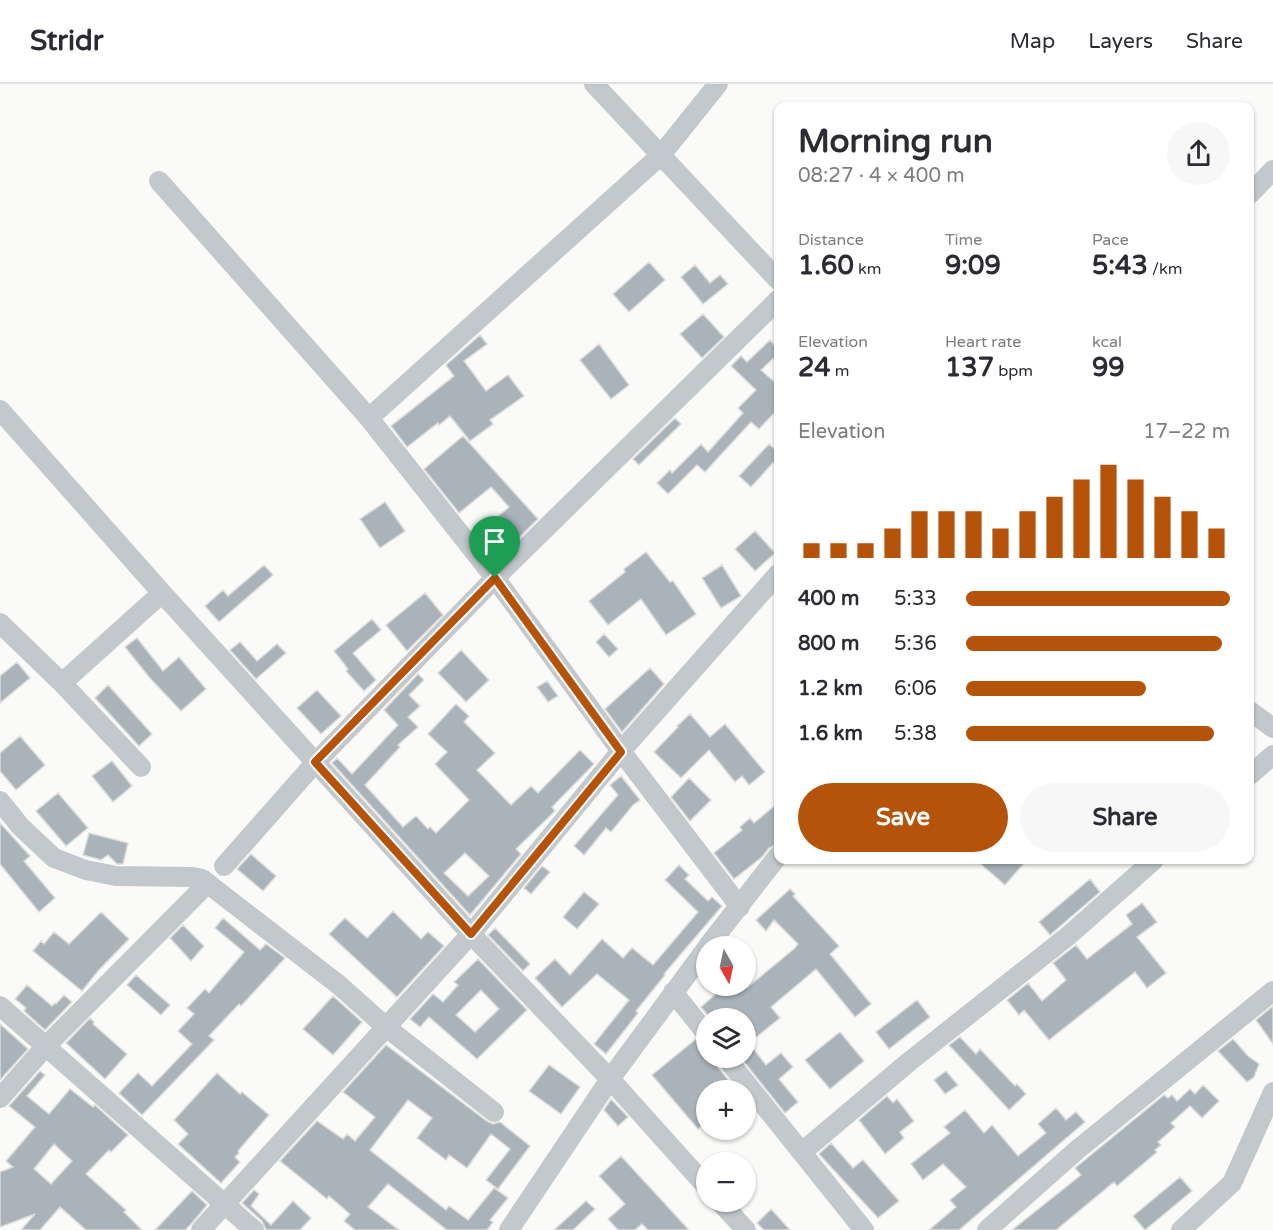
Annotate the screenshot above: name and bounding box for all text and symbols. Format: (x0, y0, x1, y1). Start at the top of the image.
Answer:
text: Stridr (30, 24, 103, 58)
text: Map (1010, 29, 1055, 54)
text: Layers (1088, 29, 1153, 54)
text: Share (1186, 29, 1243, 54)
text: Morning run (798, 122, 993, 161)
button: share (1167, 122, 1230, 185)
text: 08:27 · 4 × 400 m (798, 164, 965, 188)
text: Distance (798, 230, 864, 250)
text: Time (945, 230, 982, 250)
text: Pace (1092, 230, 1129, 250)
text: 1.60 (798, 250, 854, 281)
text: 9:09 (945, 250, 1001, 281)
text: 5:43 (1092, 250, 1148, 281)
text: km (854, 259, 881, 279)
text: /km (1148, 259, 1182, 279)
text: Elevation (798, 332, 868, 352)
text: Heart rate (945, 332, 1021, 352)
text: kcal (1092, 332, 1122, 352)
text: 24 (798, 352, 831, 383)
text: 137 (945, 352, 994, 383)
text: 99 (1092, 352, 1125, 383)
text: m (831, 361, 850, 381)
text: bpm (994, 361, 1033, 381)
text: Elevation (798, 420, 885, 444)
text: 17–22 m (1143, 420, 1230, 444)
pin (469, 516, 520, 578)
icon: arrive (478, 525, 511, 558)
text: 400 m (798, 587, 859, 611)
text: 5:33 (894, 587, 937, 611)
text: 800 m (798, 632, 859, 656)
text: 5:36 (894, 632, 937, 656)
text: 1.2 km (798, 677, 863, 701)
text: 6:06 (894, 677, 937, 701)
text: 1.6 km (798, 722, 863, 746)
text: 5:38 (894, 722, 937, 746)
button: Save (798, 783, 1008, 852)
button: Share (1020, 783, 1230, 852)
north arrow (696, 936, 756, 996)
map controls (696, 936, 756, 1212)
button: layers (696, 1008, 756, 1068)
button: + (696, 1080, 756, 1140)
button: − (696, 1152, 756, 1212)

